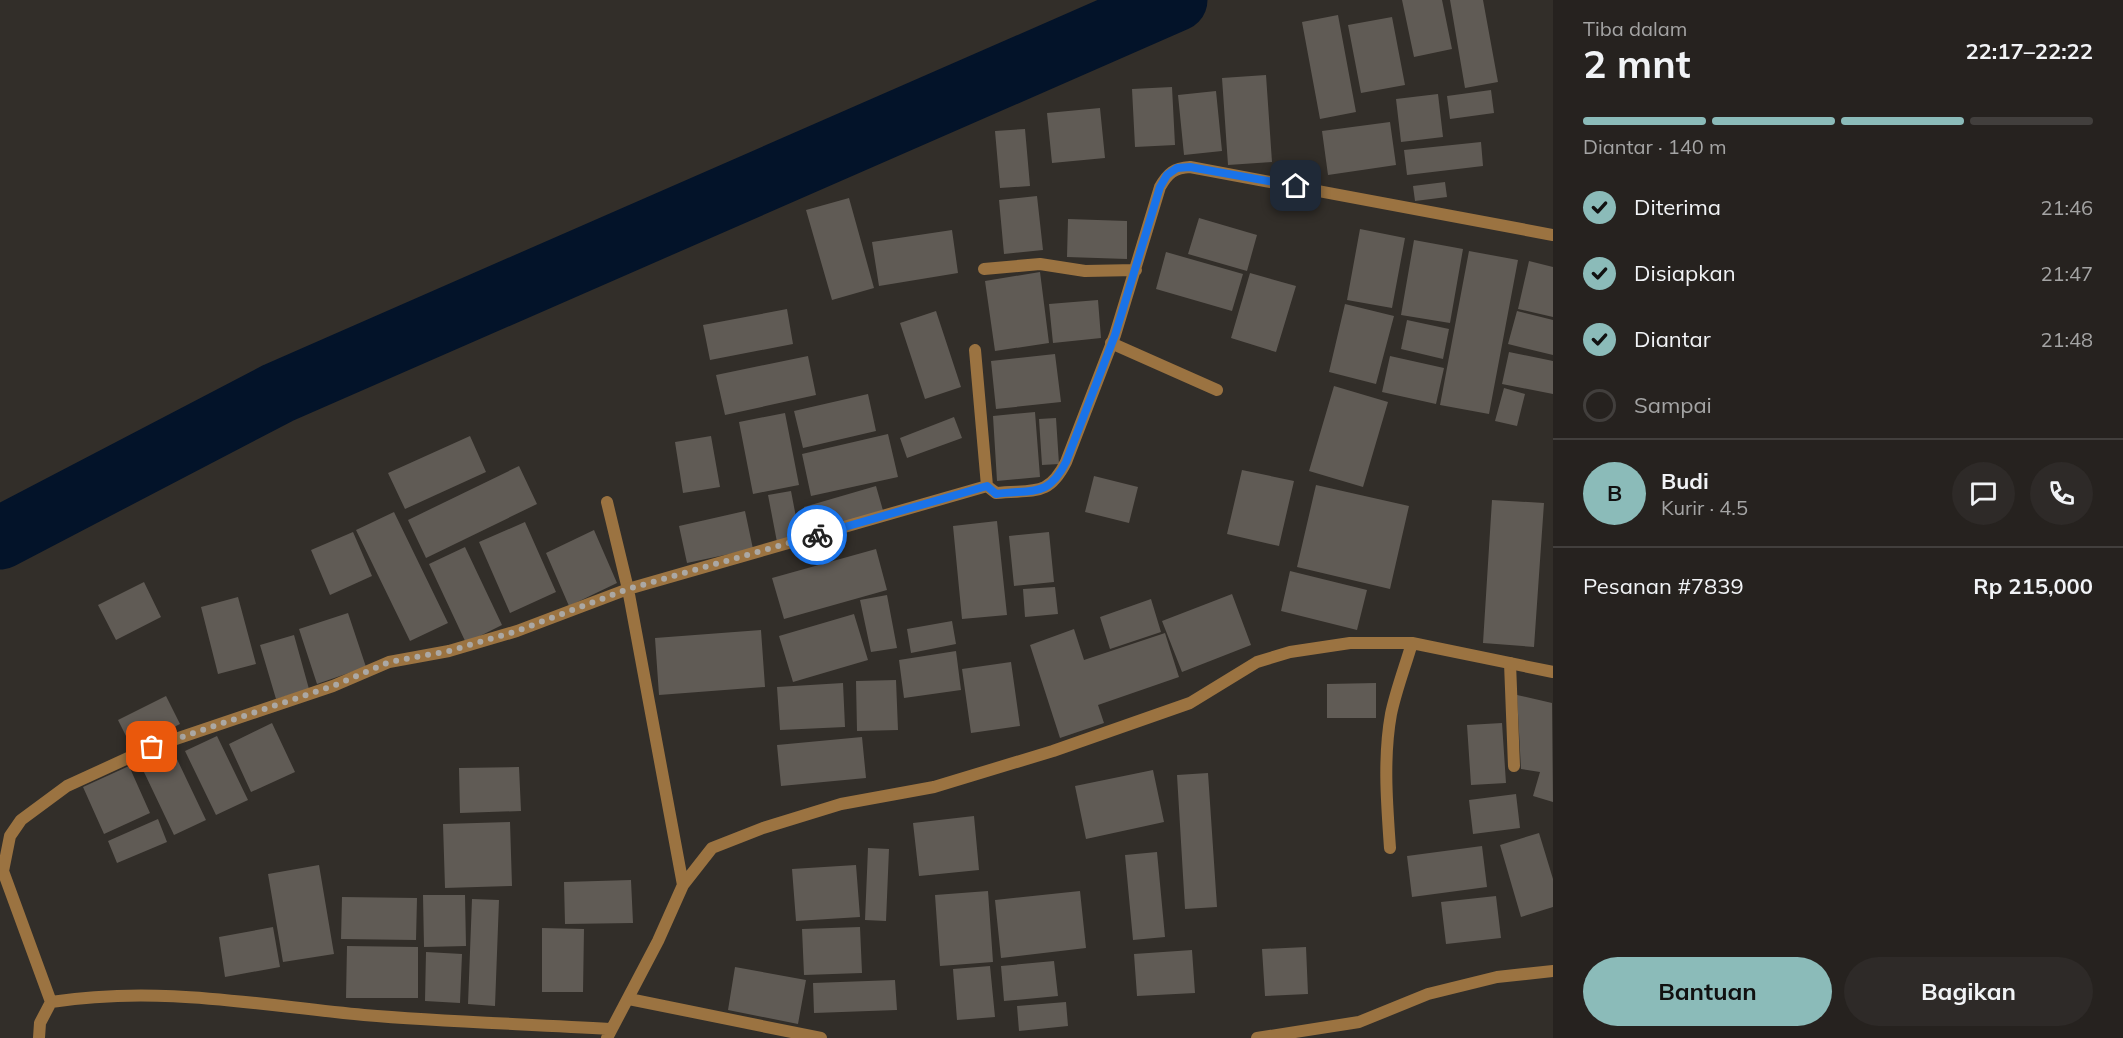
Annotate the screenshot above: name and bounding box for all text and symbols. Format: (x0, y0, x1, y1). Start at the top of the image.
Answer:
text: Tiba dalam (1583, 16, 1687, 41)
text: 22:17–22:22 (1965, 37, 2093, 65)
text: 2 mnt (1583, 39, 1690, 88)
text: Diantar · 140 m (1583, 134, 1727, 159)
pin (1270, 160, 1321, 211)
icon: home (1279, 169, 1312, 202)
icon: check (1583, 191, 1616, 224)
text: Diterima (1634, 193, 1721, 221)
text: 21:46 (2040, 195, 2093, 220)
icon: check (1583, 257, 1616, 290)
text: Disiapkan (1634, 259, 1736, 287)
text: 21:47 (2040, 261, 2093, 286)
icon: check (1583, 323, 1616, 356)
text: Diantar (1634, 325, 1711, 353)
text: 21:48 (2040, 327, 2093, 352)
text: Sampai (1634, 391, 1712, 419)
button: chat (1952, 462, 2015, 525)
button: phone (2030, 462, 2093, 525)
text: Budi (1661, 467, 1709, 495)
text: B (1607, 479, 1622, 507)
text: Kurir · 4.5 (1661, 495, 1748, 520)
courier (787, 505, 847, 565)
icon: bike (801, 519, 834, 552)
text: Pesanan #7839 (1583, 572, 1744, 600)
text: Rp 215,000 (1973, 572, 2093, 600)
pin (126, 721, 177, 772)
icon: bag (135, 730, 168, 763)
button: Bantuan (1583, 957, 1832, 1026)
button: Bagikan (1844, 957, 2093, 1026)

